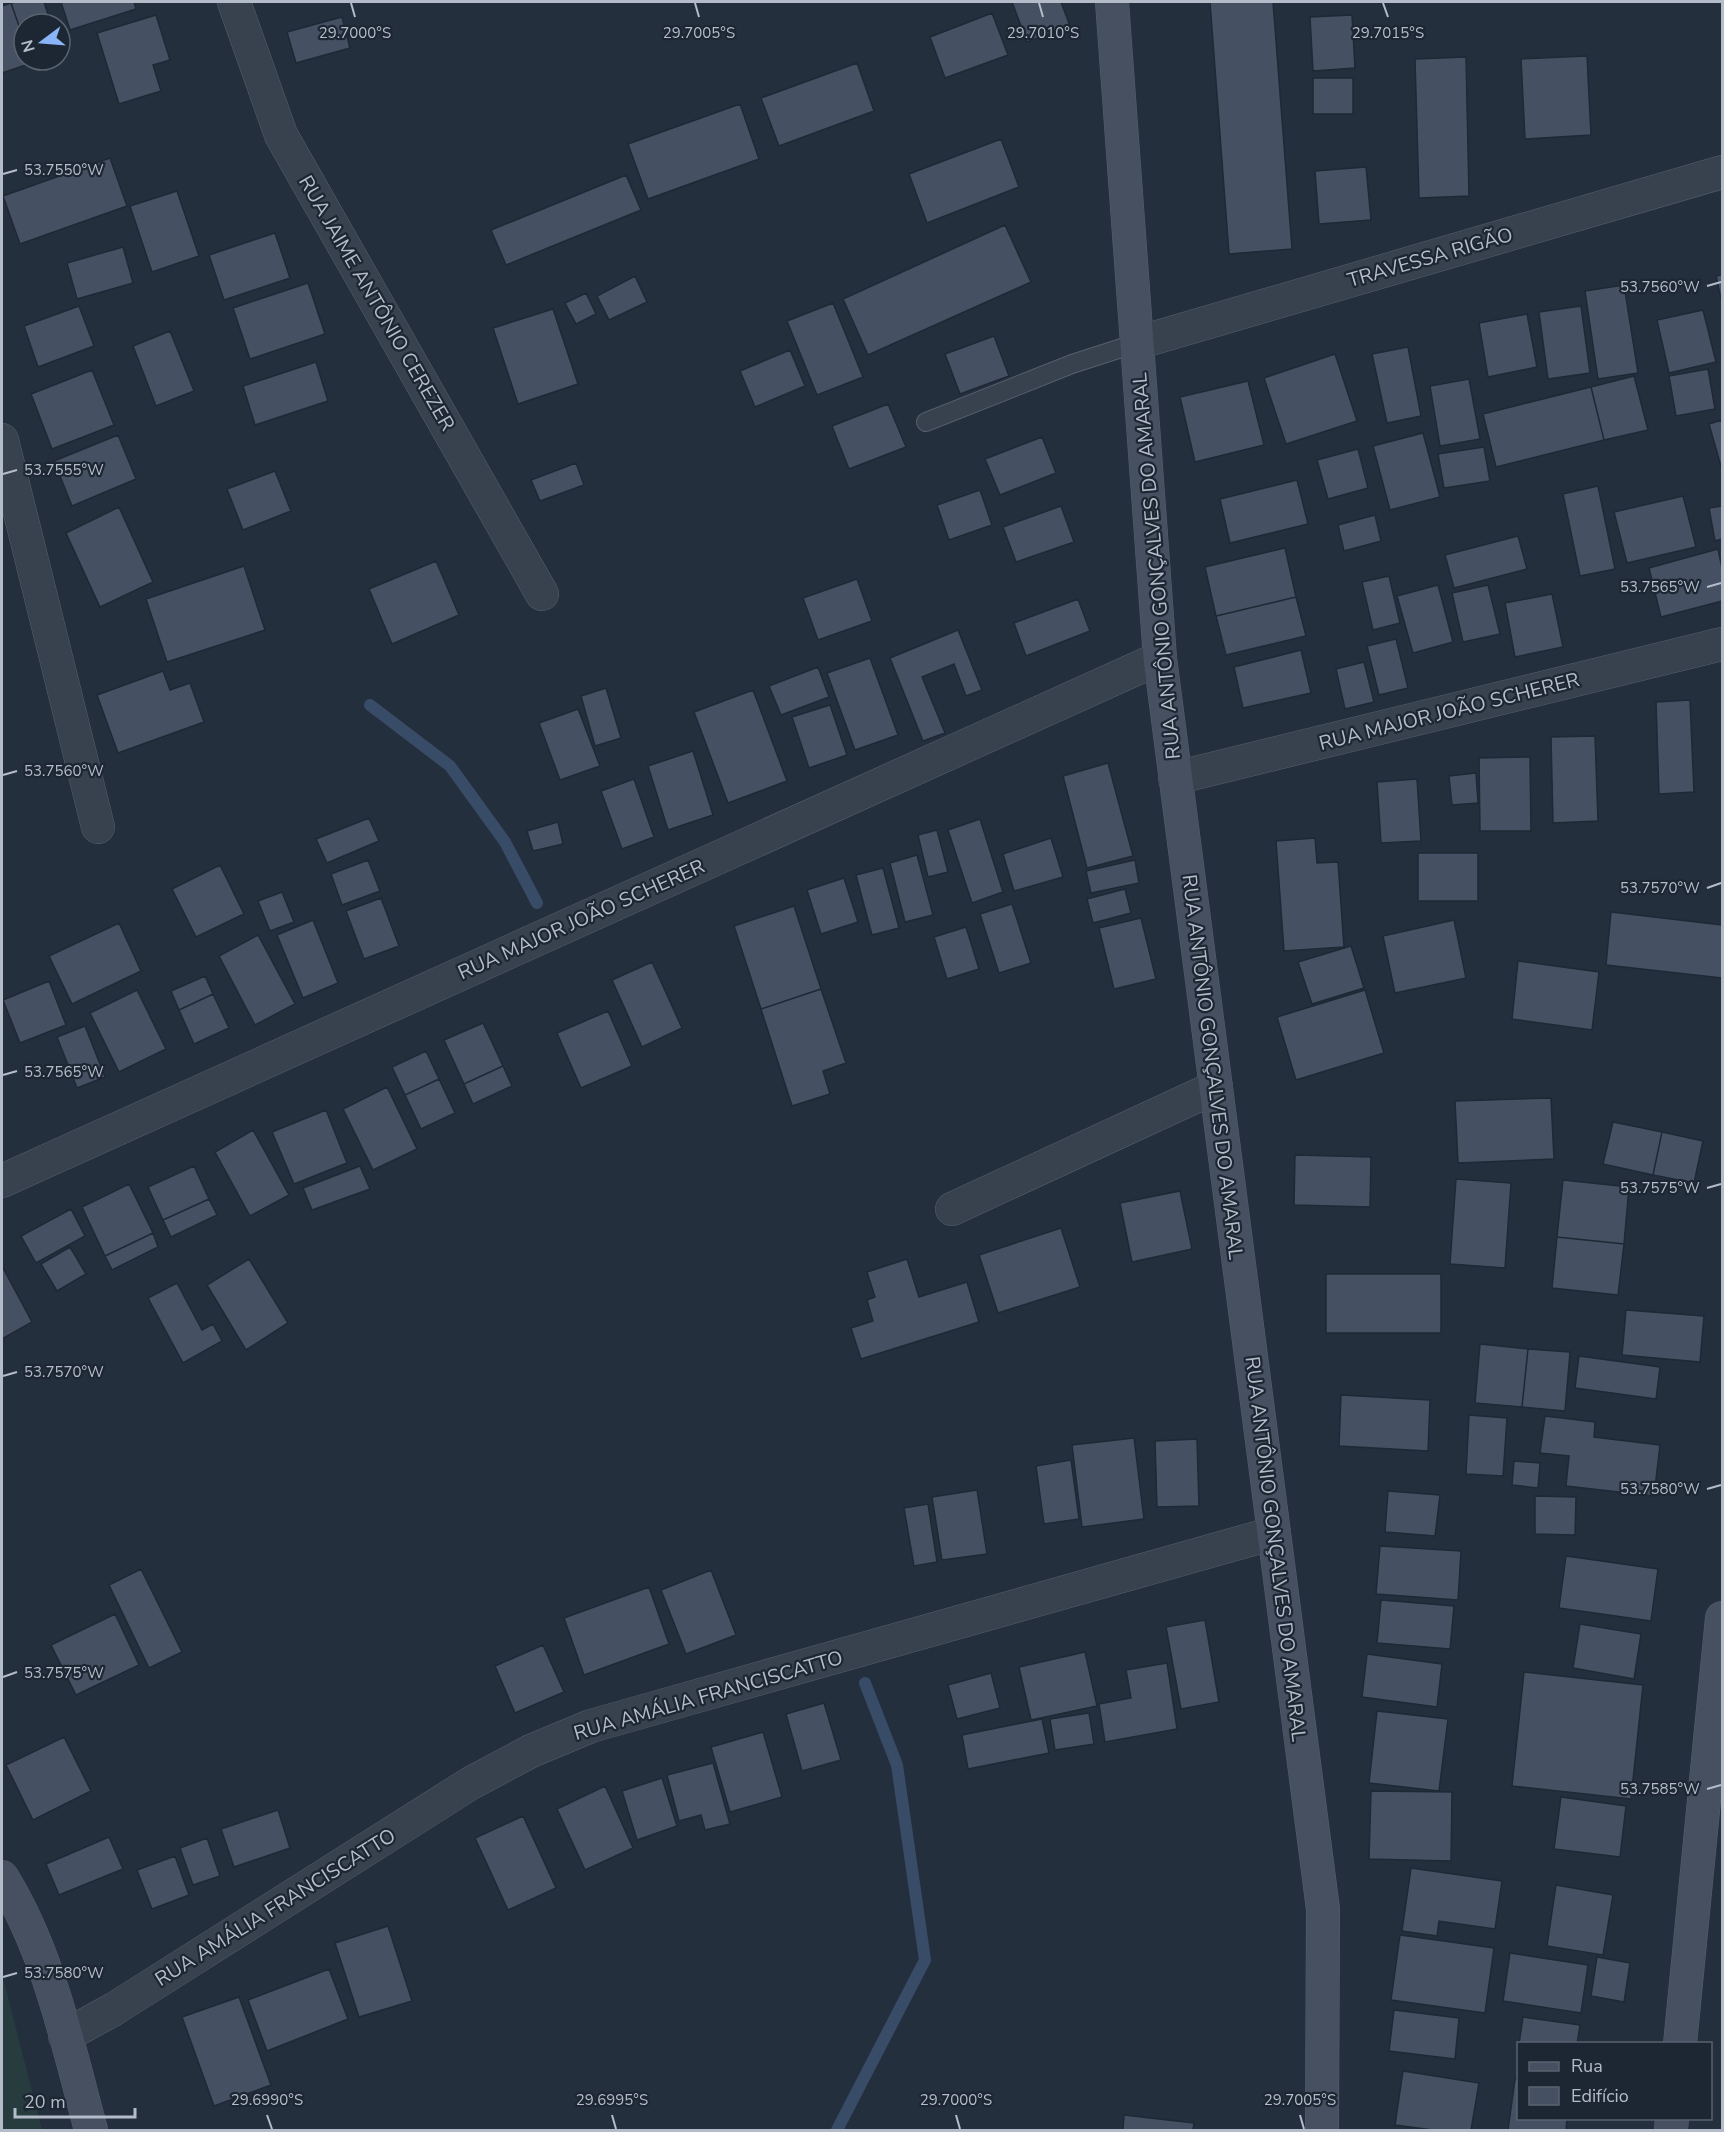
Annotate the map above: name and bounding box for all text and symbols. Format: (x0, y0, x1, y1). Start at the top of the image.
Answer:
north arrow (12, 12, 72, 72)
text: 29.7000°S (319, 23, 391, 43)
text: 29.7005°S (663, 23, 735, 43)
text: 29.7010°S (1007, 23, 1079, 43)
text: 29.7015°S (1352, 23, 1424, 43)
text: N (16, 37, 41, 55)
text: 53.7550°W (24, 160, 104, 180)
street label: RUA JAIME ANTÔNIO CEREZER (292, 171, 461, 436)
street label: TRAVESSA RIGÃO (1344, 221, 1516, 294)
text: 53.7560°W (1620, 277, 1700, 297)
street label: RUA ANTÔNIO GONÇALVES DO AMARAL (1126, 371, 1187, 760)
text: 53.7555°W (24, 460, 104, 480)
text: 53.7565°W (1620, 577, 1700, 597)
street label: RUA MAJOR JOÃO SCHERER (1316, 666, 1582, 757)
text: 53.7560°W (24, 761, 104, 781)
street label: RUA MAJOR JOÃO SCHERER (454, 853, 709, 986)
street label: RUA ANTÔNIO GONÇALVES DO AMARAL (1175, 873, 1250, 1261)
text: 53.7570°W (1620, 878, 1700, 898)
text: 53.7565°W (24, 1062, 104, 1082)
text: 53.7575°W (1620, 1178, 1700, 1198)
street label: RUA ANTÔNIO GONÇALVES DO AMARAL (1238, 1355, 1313, 1743)
text: 53.7570°W (24, 1362, 104, 1382)
text: 53.7580°W (1620, 1479, 1700, 1499)
street label: RUA AMÁLIA FRANCISCATTO (570, 1644, 846, 1747)
text: 53.7575°W (24, 1663, 104, 1683)
text: 53.7585°W (1620, 1779, 1700, 1799)
street label: RUA AMÁLIA FRANCISCATTO (150, 1822, 401, 1993)
text: 53.7580°W (24, 1963, 104, 1983)
legend (1517, 2042, 1712, 2120)
text: Rua (1571, 2054, 1603, 2078)
scale bar (15, 2081, 135, 2119)
text: Edifício (1571, 2084, 1629, 2108)
text: 20 m (24, 2090, 66, 2114)
text: 29.6990°S (231, 2090, 303, 2110)
text: 29.6995°S (576, 2090, 648, 2110)
text: 29.7000°S (920, 2090, 992, 2110)
text: 29.7005°S (1264, 2090, 1336, 2110)

